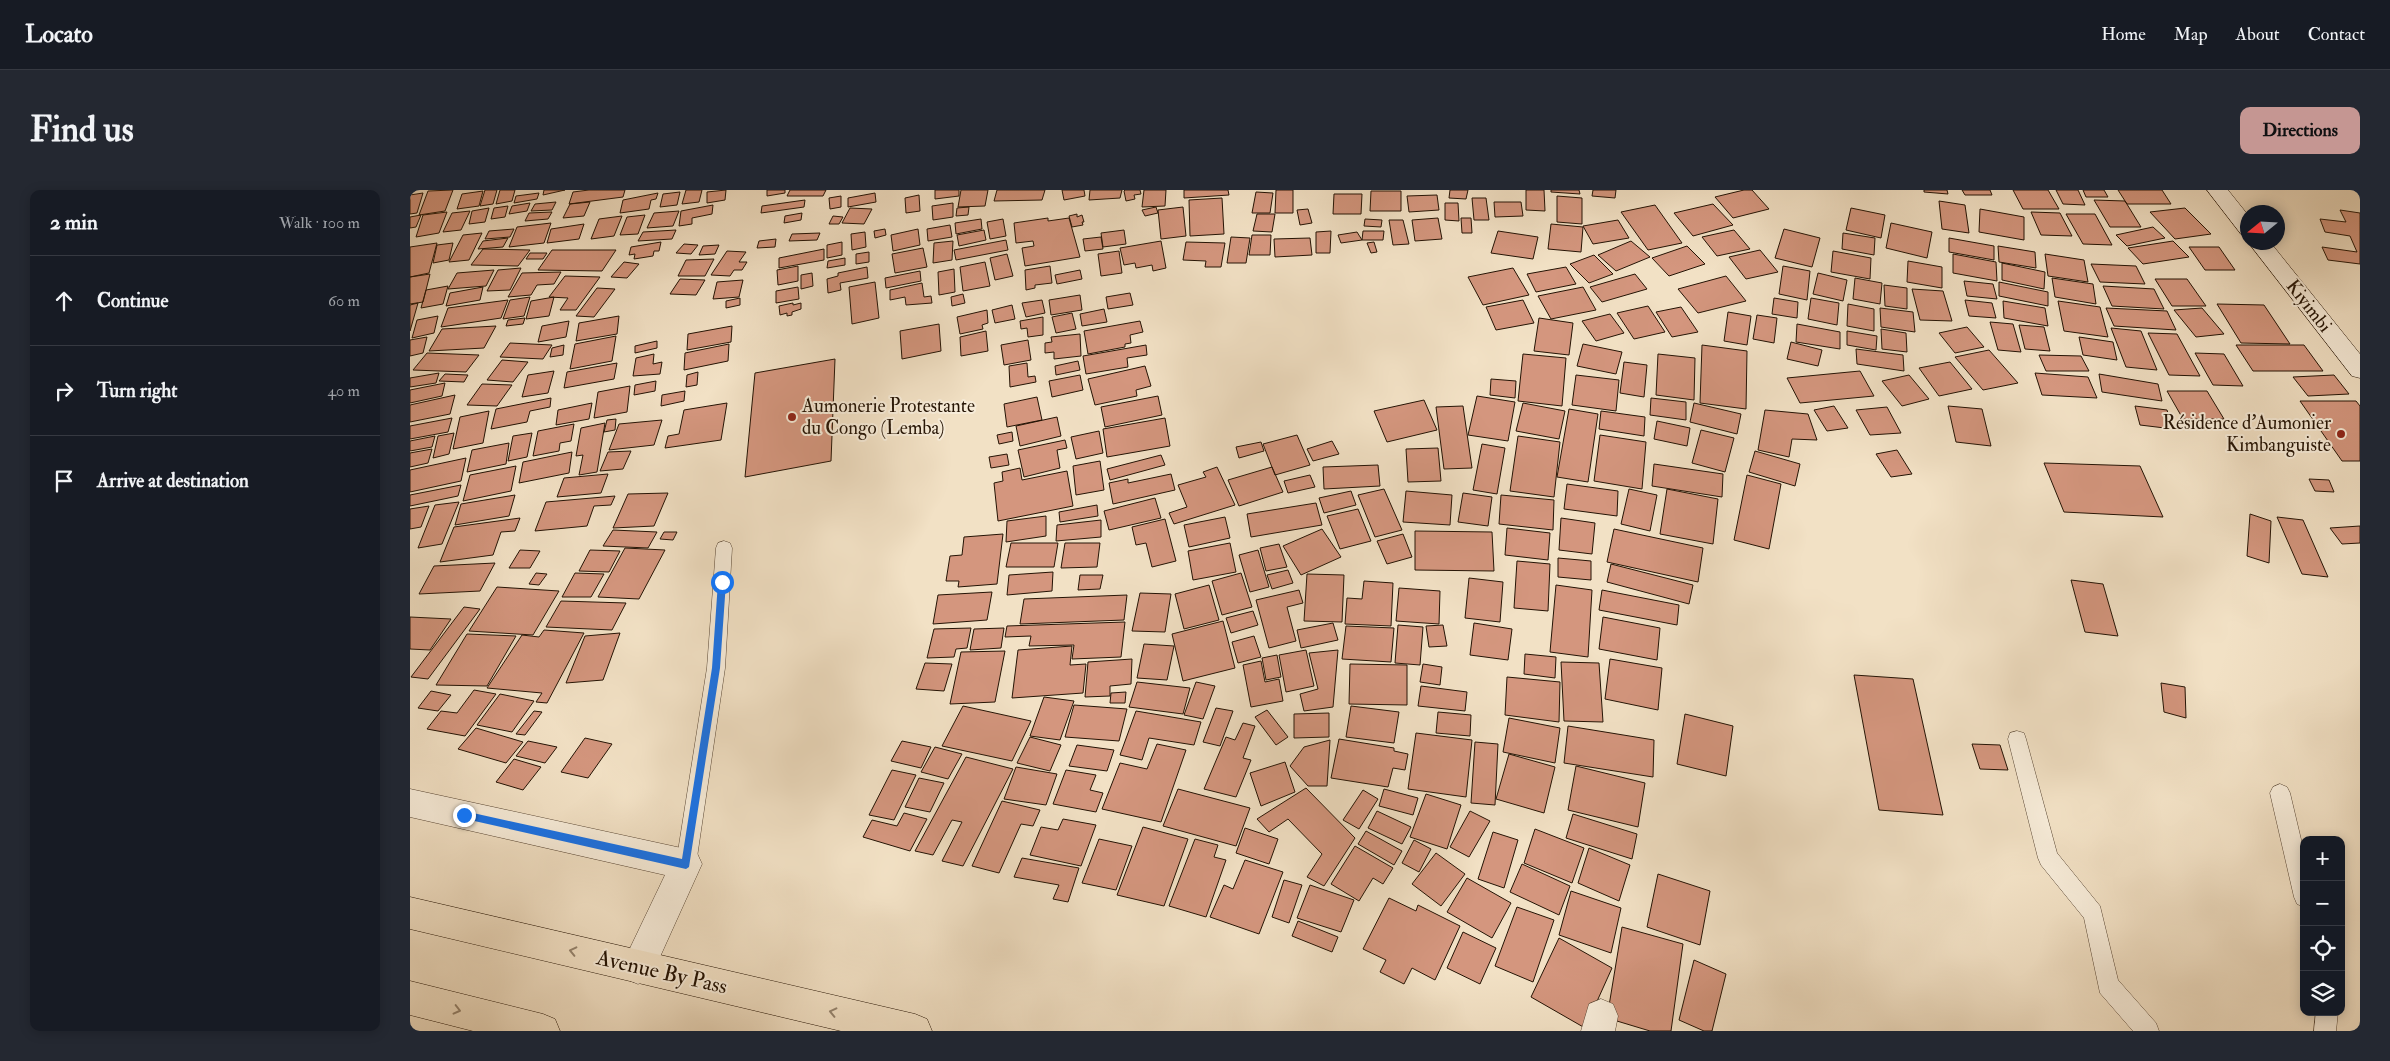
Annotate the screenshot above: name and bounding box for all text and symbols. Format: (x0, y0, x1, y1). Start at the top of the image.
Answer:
text: Locato (25, 19, 93, 50)
text: Home (2101, 23, 2146, 46)
text: Map (2174, 23, 2208, 46)
text: About (2236, 23, 2280, 46)
text: Contact (2308, 23, 2365, 46)
button: Directions (2240, 107, 2360, 154)
text: Find us (30, 108, 134, 152)
north arrow (2240, 205, 2285, 250)
text: 2 min (50, 209, 98, 236)
text: Walk · 100 m (279, 213, 360, 233)
street label: Kiyimbi (2281, 275, 2337, 337)
icon: ahead (50, 287, 78, 315)
text: Continue (97, 289, 168, 313)
text: 60 m (328, 291, 360, 311)
icon: right (50, 377, 78, 405)
text: Turn right (97, 379, 177, 403)
text: 40 m (327, 381, 360, 401)
place label: Aumonerie Protestante du Congo (Lemba) (801, 394, 975, 440)
marker: Aumonerie Protestante du Congo (Lemba) (786, 411, 798, 423)
place label: Résidence d'Aumonier Kimbanguiste (2163, 411, 2331, 457)
marker: Résidence d'Aumonier Kimbanguiste (2335, 428, 2347, 440)
icon: arrive (50, 467, 78, 495)
text: Arrive at destination (97, 469, 249, 493)
route start (711, 571, 734, 594)
route end (453, 804, 476, 827)
map controls (2300, 836, 2345, 1016)
button: + (2300, 836, 2345, 881)
button: − (2300, 881, 2345, 926)
button: locate (2300, 926, 2345, 971)
street label: Avenue By Pass (593, 943, 730, 1001)
one-way arrow (568, 946, 577, 957)
button: layers (2300, 971, 2345, 1016)
one-way arrow (453, 1004, 462, 1015)
one-way arrow (829, 1007, 838, 1018)

